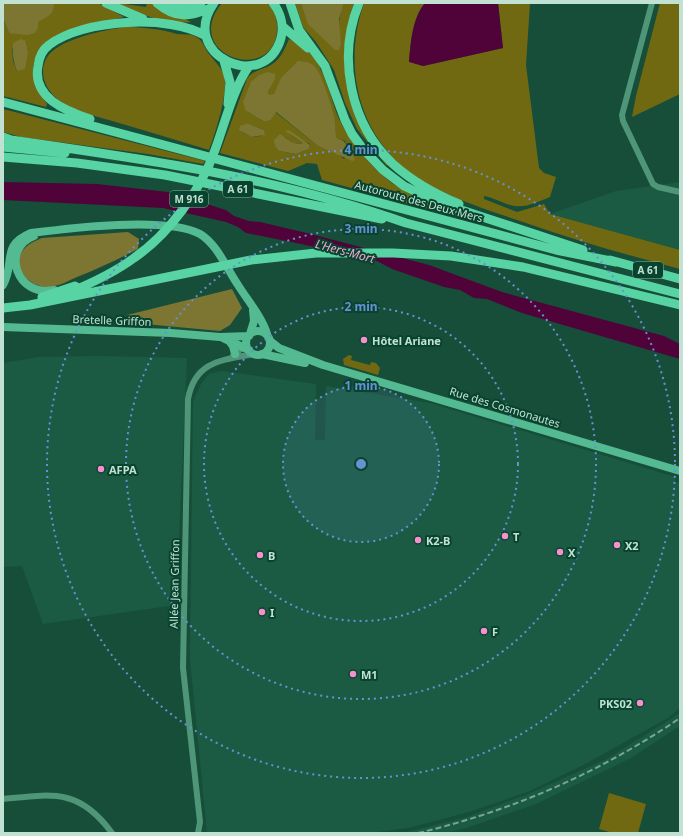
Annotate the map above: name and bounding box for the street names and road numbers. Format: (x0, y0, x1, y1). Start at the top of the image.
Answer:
street label: Autoroute des Deux Mers (353, 177, 485, 225)
road number: A 61 (223, 181, 253, 197)
road number: M 916 (170, 191, 208, 207)
road number: A 61 (633, 262, 663, 278)
street label: Bretelle Griffon (72, 311, 152, 329)
street label: Rue des Cosmonautes (448, 383, 562, 431)
street label: Allée Jean Griffon (166, 539, 182, 629)

